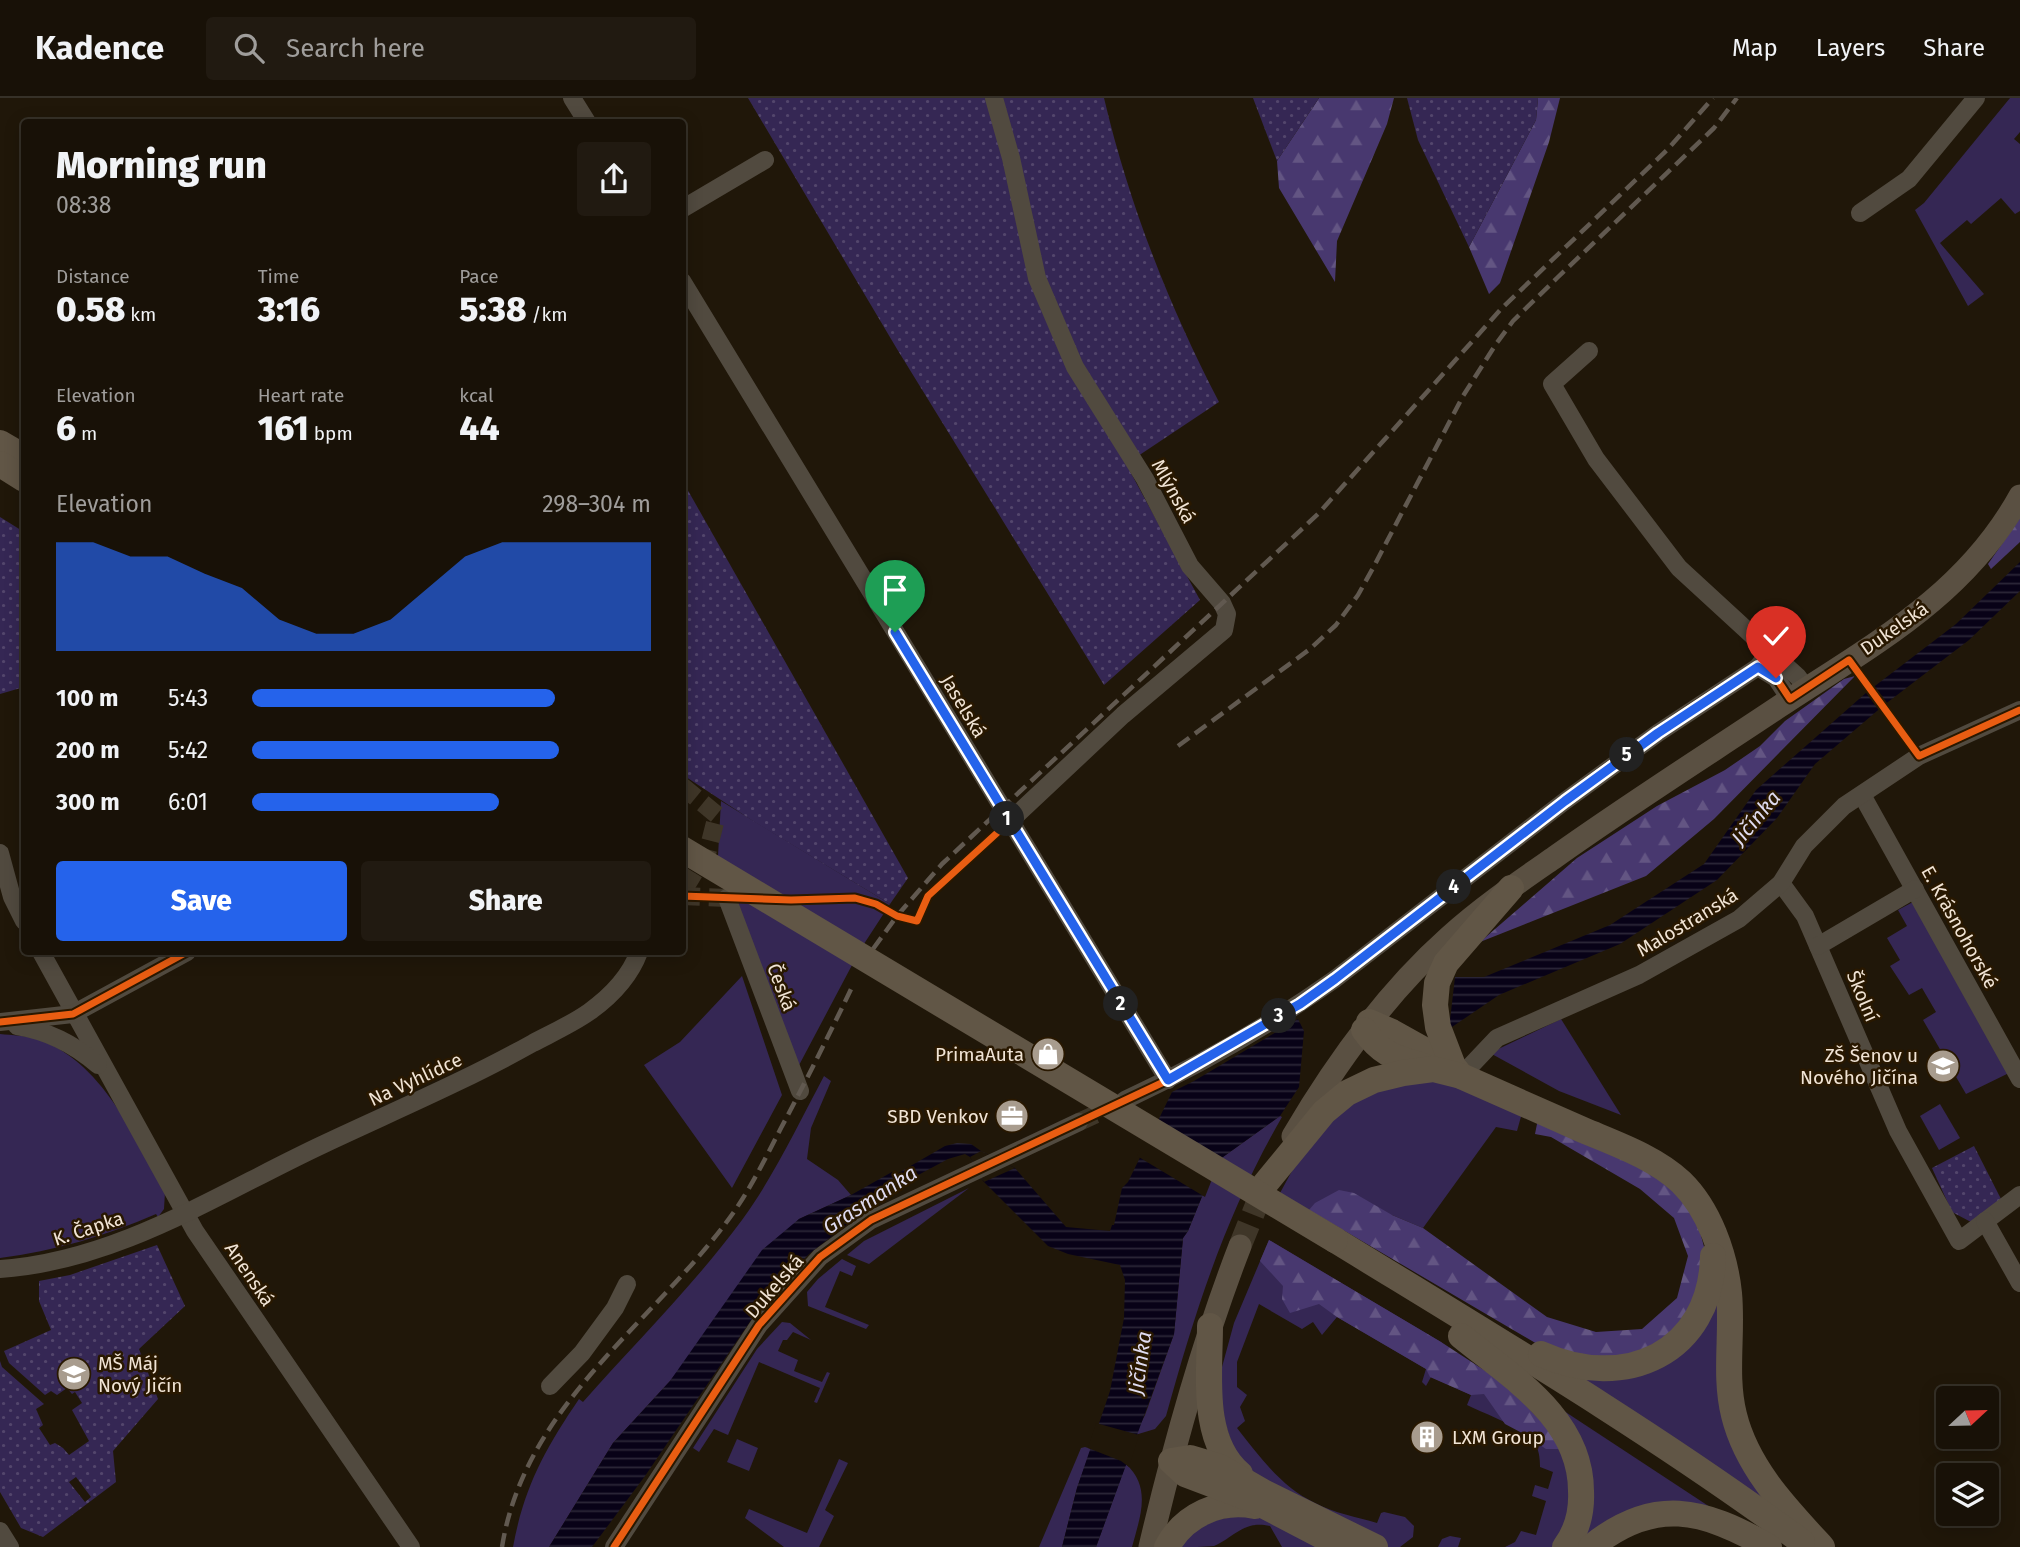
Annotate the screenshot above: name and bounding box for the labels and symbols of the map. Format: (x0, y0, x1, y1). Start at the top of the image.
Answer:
street label: Mlýnská (1147, 455, 1200, 527)
pin (865, 560, 925, 632)
street label: Dukelská (1856, 597, 1933, 660)
pin (1746, 606, 1806, 678)
street label: Jaselská (936, 671, 991, 742)
pin: 5 (1610, 738, 1644, 772)
water label: Jičínka (1725, 785, 1786, 851)
pin: 1 (990, 802, 1024, 836)
street label: E. Krásnohorské (1916, 862, 2003, 993)
pin: 4 (1436, 870, 1472, 904)
street label: Malostranská (1632, 883, 1742, 962)
street label: Česká (762, 960, 801, 1014)
street label: Školní (1842, 967, 1883, 1025)
pin: 2 (1104, 986, 1138, 1021)
pin: 3 (1262, 998, 1296, 1034)
shop icon: PrimaAuta (1029, 1035, 1067, 1073)
place label: PrimaAuta (935, 1043, 1024, 1066)
place label: ZŠ Šenov u Nového Jičína (1800, 1044, 1918, 1089)
school or university icon: ZŠ Šenov u Nového Jičína (1924, 1047, 1962, 1085)
street label: Na Vyhlídce (365, 1048, 466, 1111)
office icon: SBD Venkov (993, 1097, 1031, 1135)
place label: SBD Venkov (887, 1105, 989, 1128)
water label: Grasmanka (818, 1160, 922, 1240)
street label: K. Čapka (50, 1206, 126, 1251)
street label: Anenská (220, 1238, 279, 1311)
street label: Dukelská (740, 1250, 808, 1323)
water label: Jičínka (1123, 1330, 1157, 1397)
place label: MŠ Máj Nový Jičín (98, 1352, 182, 1397)
school or university icon: MŠ Máj Nový Jičín (55, 1355, 93, 1393)
north arrow (1936, 1386, 1998, 1449)
building icon: LXM Group (1408, 1418, 1446, 1456)
place label: LXM Group (1452, 1426, 1544, 1449)

